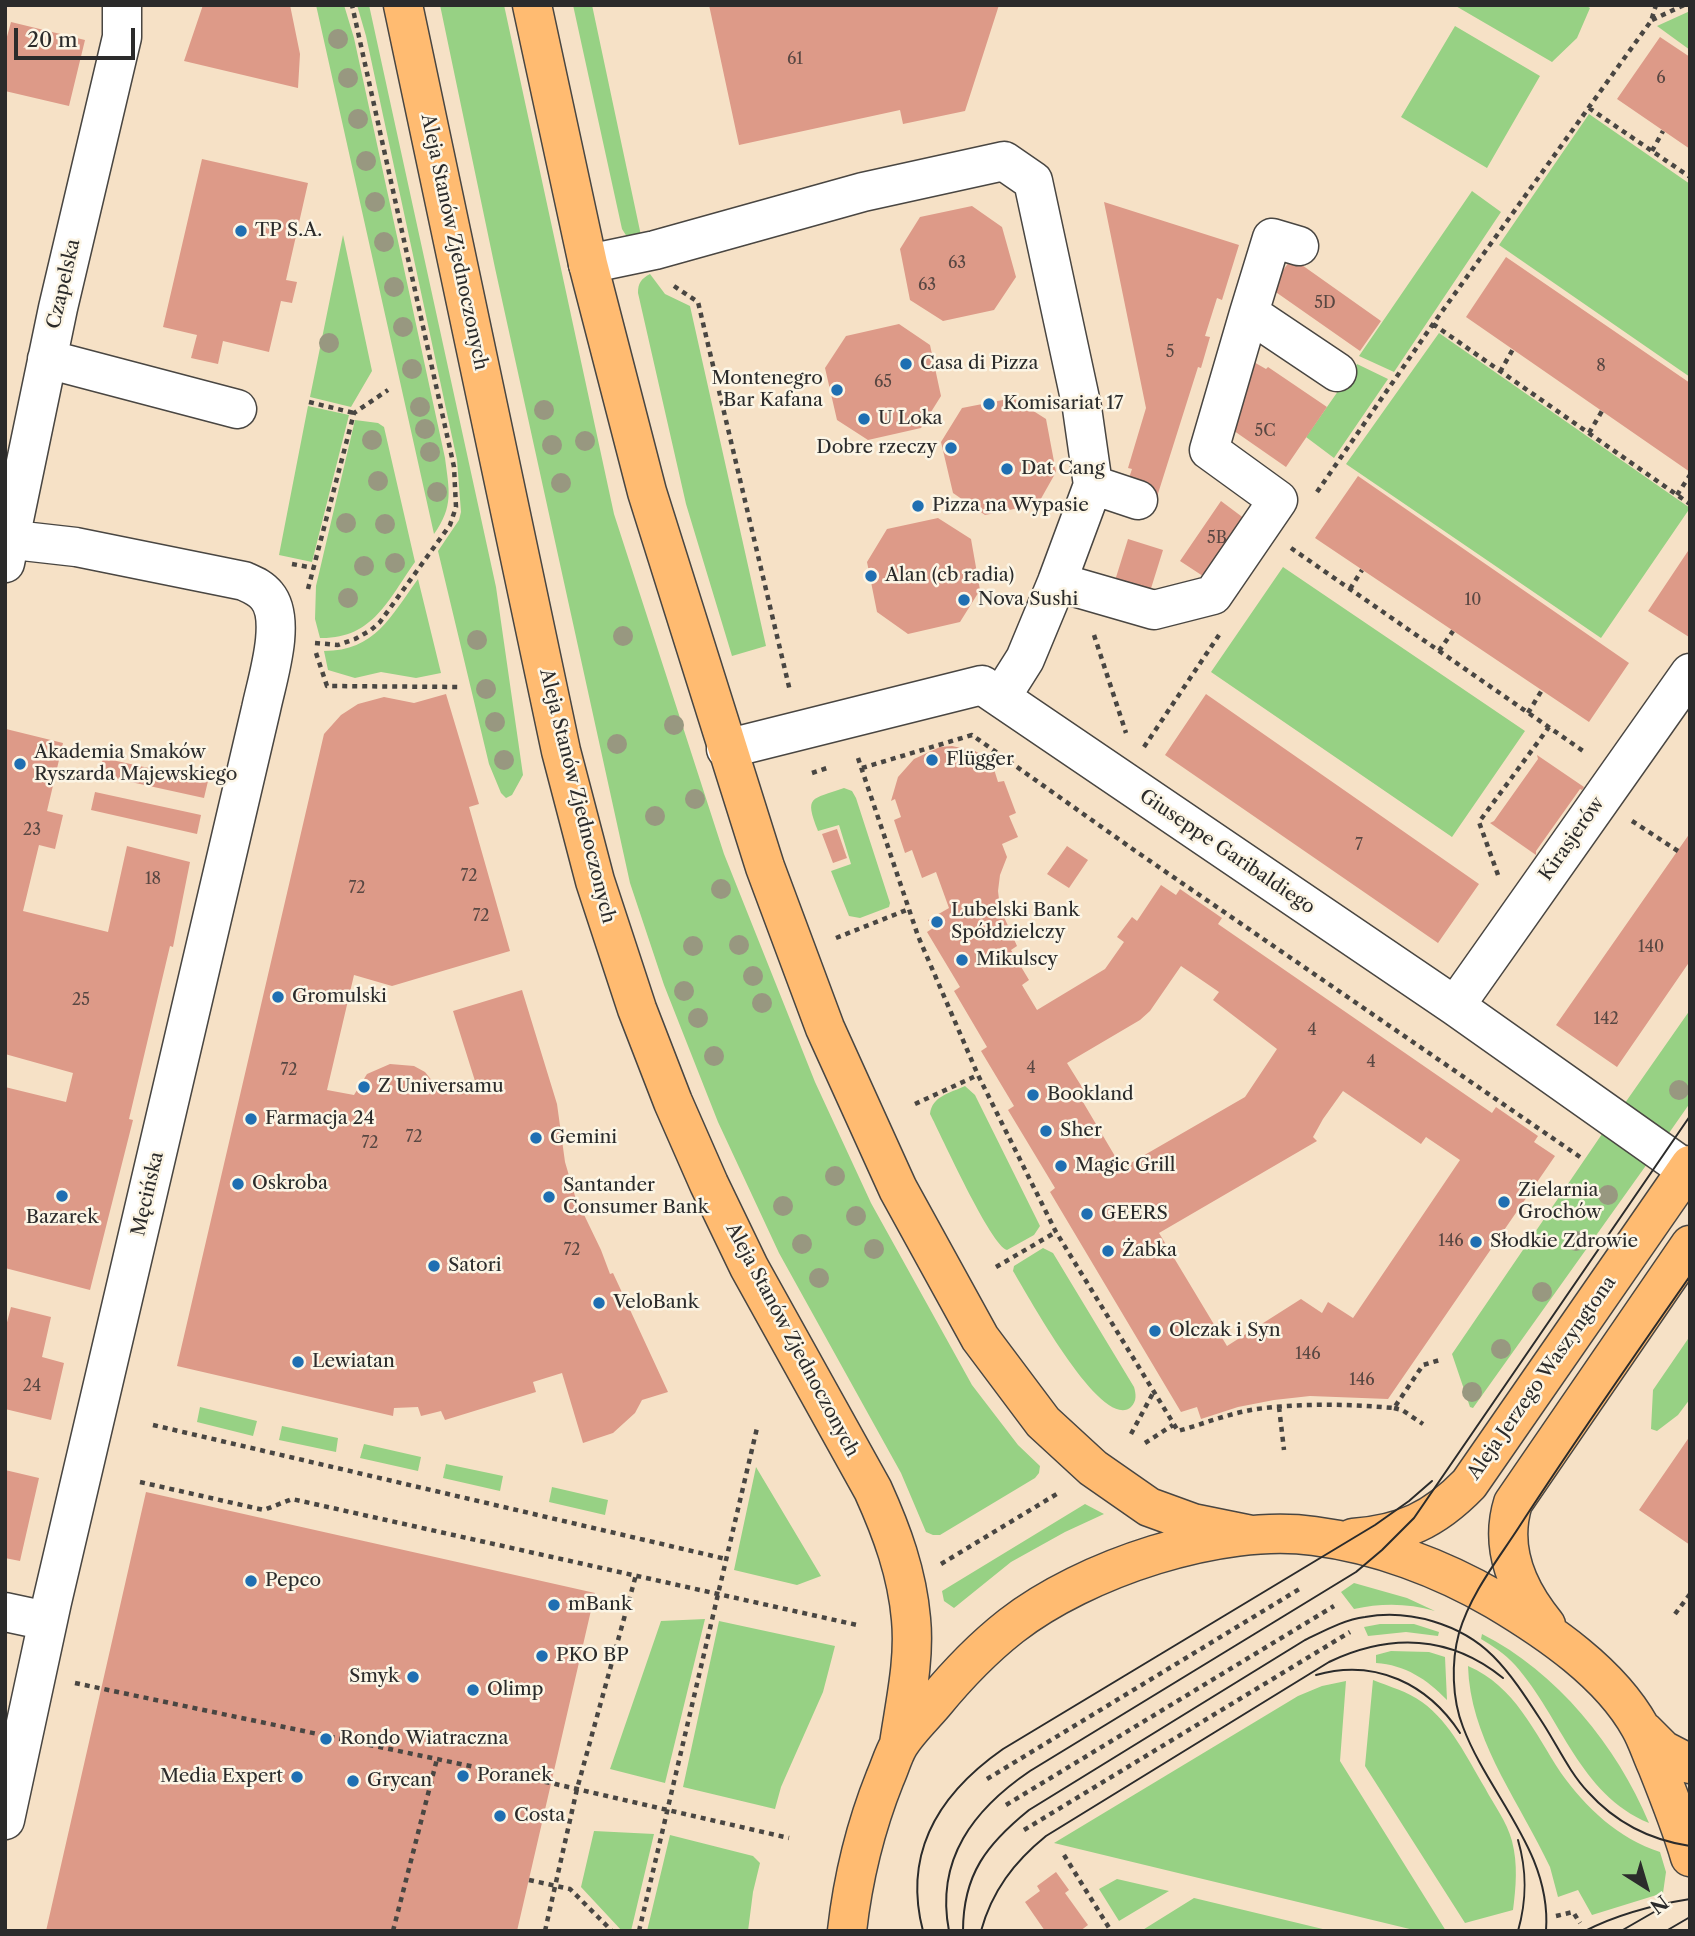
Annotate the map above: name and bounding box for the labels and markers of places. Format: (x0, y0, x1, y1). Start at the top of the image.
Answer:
place label: TP S.A. (255, 220, 322, 242)
marker: TP S.A. (233, 223, 249, 239)
place label: Casa di Pizza (920, 353, 1038, 375)
marker: Casa di Pizza (898, 356, 914, 372)
place label: Montenegro Bar Kafana (711, 368, 823, 412)
marker: Montenegro Bar Kafana (829, 382, 845, 398)
place label: Komisariat 17 (1003, 393, 1123, 415)
marker: Komisariat 17 (981, 396, 997, 412)
place label: U Loka (878, 408, 942, 430)
marker: U Loka (856, 411, 872, 427)
place label: Dobre rzeczy (816, 437, 937, 459)
marker: Dobre rzeczy (943, 440, 959, 456)
place label: Dat Cang (1021, 458, 1105, 480)
marker: Dat Cang (999, 461, 1015, 477)
place label: Pizza na Wypasie (932, 495, 1089, 517)
marker: Pizza na Wypasie (910, 498, 926, 514)
place label: Alan (cb radia) (885, 565, 1014, 587)
marker: Alan (cb radia) (863, 568, 879, 584)
place label: Nova Sushi (978, 589, 1078, 611)
marker: Nova Sushi (956, 592, 972, 608)
place label: Akademia Smaków Ryszarda Majewskiego (34, 742, 237, 786)
place label: Flügger (946, 749, 1014, 771)
marker: Flügger (924, 752, 940, 768)
marker: Akademia Smaków Ryszarda Majewskiego (12, 756, 28, 772)
place label: Lubelski Bank Spółdzielczy (951, 900, 1079, 944)
marker: Lubelski Bank Spółdzielczy (929, 914, 945, 930)
place label: Mikulscy (976, 949, 1058, 971)
marker: Mikulscy (954, 952, 970, 968)
place label: Gromulski (292, 986, 387, 1008)
marker: Gromulski (270, 989, 286, 1005)
place label: Z Universamu (378, 1076, 504, 1098)
marker: Z Universamu (356, 1079, 372, 1095)
place label: Bookland (1047, 1084, 1134, 1106)
marker: Bookland (1025, 1087, 1041, 1103)
place label: Farmacja 24 (265, 1108, 375, 1130)
marker: Farmacja 24 (243, 1111, 259, 1127)
place label: Sher (1060, 1120, 1102, 1142)
marker: Sher (1038, 1123, 1054, 1139)
place label: Gemini (550, 1127, 617, 1149)
marker: Gemini (528, 1130, 544, 1146)
place label: Magic Grill (1075, 1155, 1175, 1177)
marker: Magic Grill (1053, 1158, 1069, 1174)
place label: Oskroba (252, 1173, 328, 1195)
place label: Santander Consumer Bank (563, 1175, 709, 1219)
marker: Oskroba (230, 1176, 246, 1192)
place label: Zielarnia Grochów (1518, 1180, 1601, 1224)
marker: Bazarek (54, 1188, 70, 1204)
marker: Santander Consumer Bank (541, 1189, 557, 1205)
marker: Zielarnia Grochów (1496, 1194, 1512, 1210)
place label: GEERS (1101, 1203, 1168, 1225)
marker: GEERS (1079, 1206, 1095, 1222)
place label: Bazarek (26, 1207, 98, 1229)
place label: Słodkie Zdrowie (1490, 1231, 1638, 1253)
marker: Słodkie Zdrowie (1468, 1234, 1484, 1250)
place label: Żabka (1122, 1240, 1177, 1262)
marker: Żabka (1100, 1243, 1116, 1259)
place label: Satori (448, 1255, 501, 1277)
marker: Satori (426, 1258, 442, 1274)
place label: VeloBank (613, 1292, 699, 1314)
marker: VeloBank (591, 1295, 607, 1311)
place label: Olczak i Syn (1169, 1320, 1281, 1342)
marker: Olczak i Syn (1147, 1323, 1163, 1339)
place label: Lewiatan (312, 1351, 395, 1373)
marker: Lewiatan (290, 1354, 306, 1370)
place label: Pepco (265, 1570, 321, 1592)
marker: Pepco (243, 1573, 259, 1589)
place label: mBank (568, 1594, 632, 1616)
marker: mBank (546, 1597, 562, 1613)
place label: PKO BP (556, 1645, 629, 1667)
marker: PKO BP (534, 1648, 550, 1664)
place label: Smyk (349, 1666, 399, 1688)
marker: Smyk (405, 1669, 421, 1685)
place label: Olimp (487, 1679, 543, 1701)
marker: Olimp (465, 1682, 481, 1698)
place label: Rondo Wiatraczna (340, 1728, 509, 1750)
marker: Rondo Wiatraczna (318, 1731, 334, 1747)
place label: Poranek (477, 1765, 552, 1787)
place label: Media Expert (160, 1766, 283, 1788)
marker: Poranek (455, 1768, 471, 1784)
marker: Media Expert (289, 1769, 305, 1785)
place label: Grycan (367, 1770, 432, 1792)
marker: Grycan (345, 1773, 361, 1789)
place label: Costa (514, 1805, 565, 1827)
marker: Costa (492, 1808, 508, 1824)

